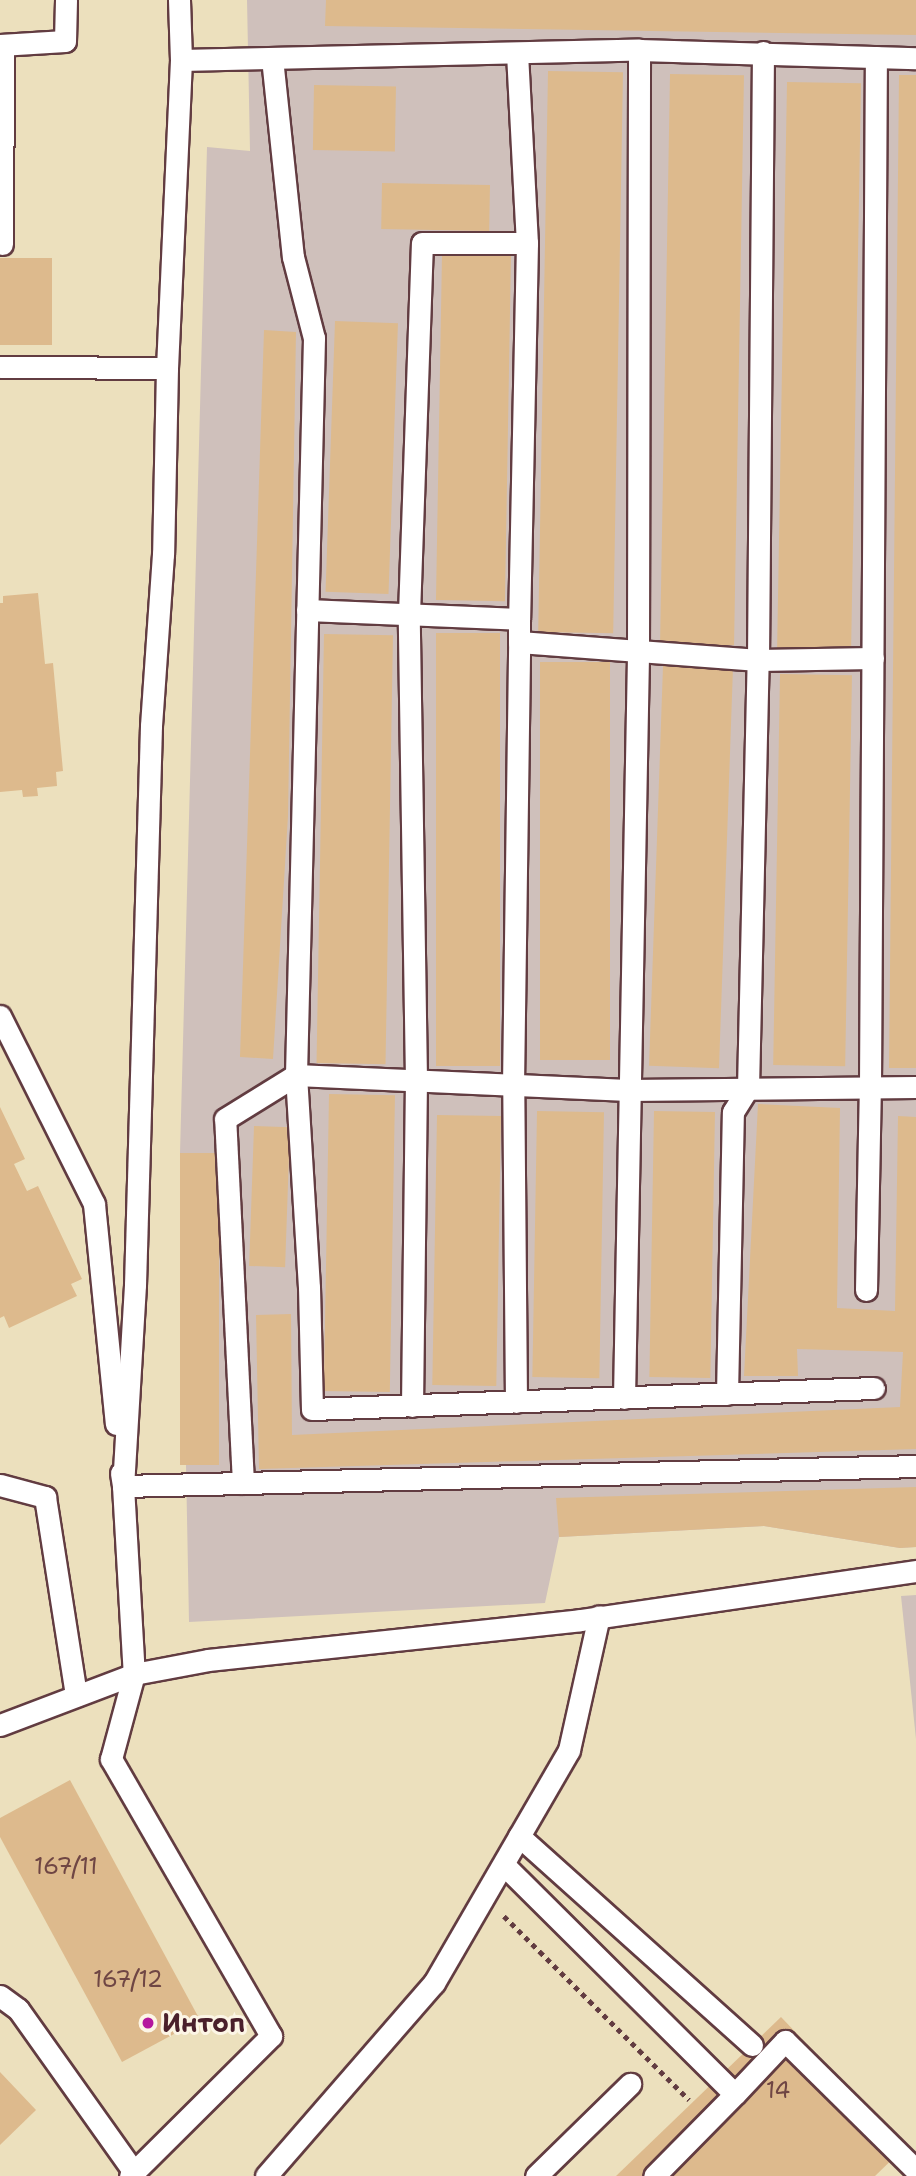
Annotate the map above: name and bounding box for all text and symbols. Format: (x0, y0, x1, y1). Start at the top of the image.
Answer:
house number: 167/11 (34, 1852, 98, 1880)
house number: 167/12 (93, 1965, 163, 1993)
place label: Интоп (162, 2007, 245, 2039)
marker: Интоп (140, 2015, 156, 2031)
house number: 14 (766, 2076, 790, 2104)

